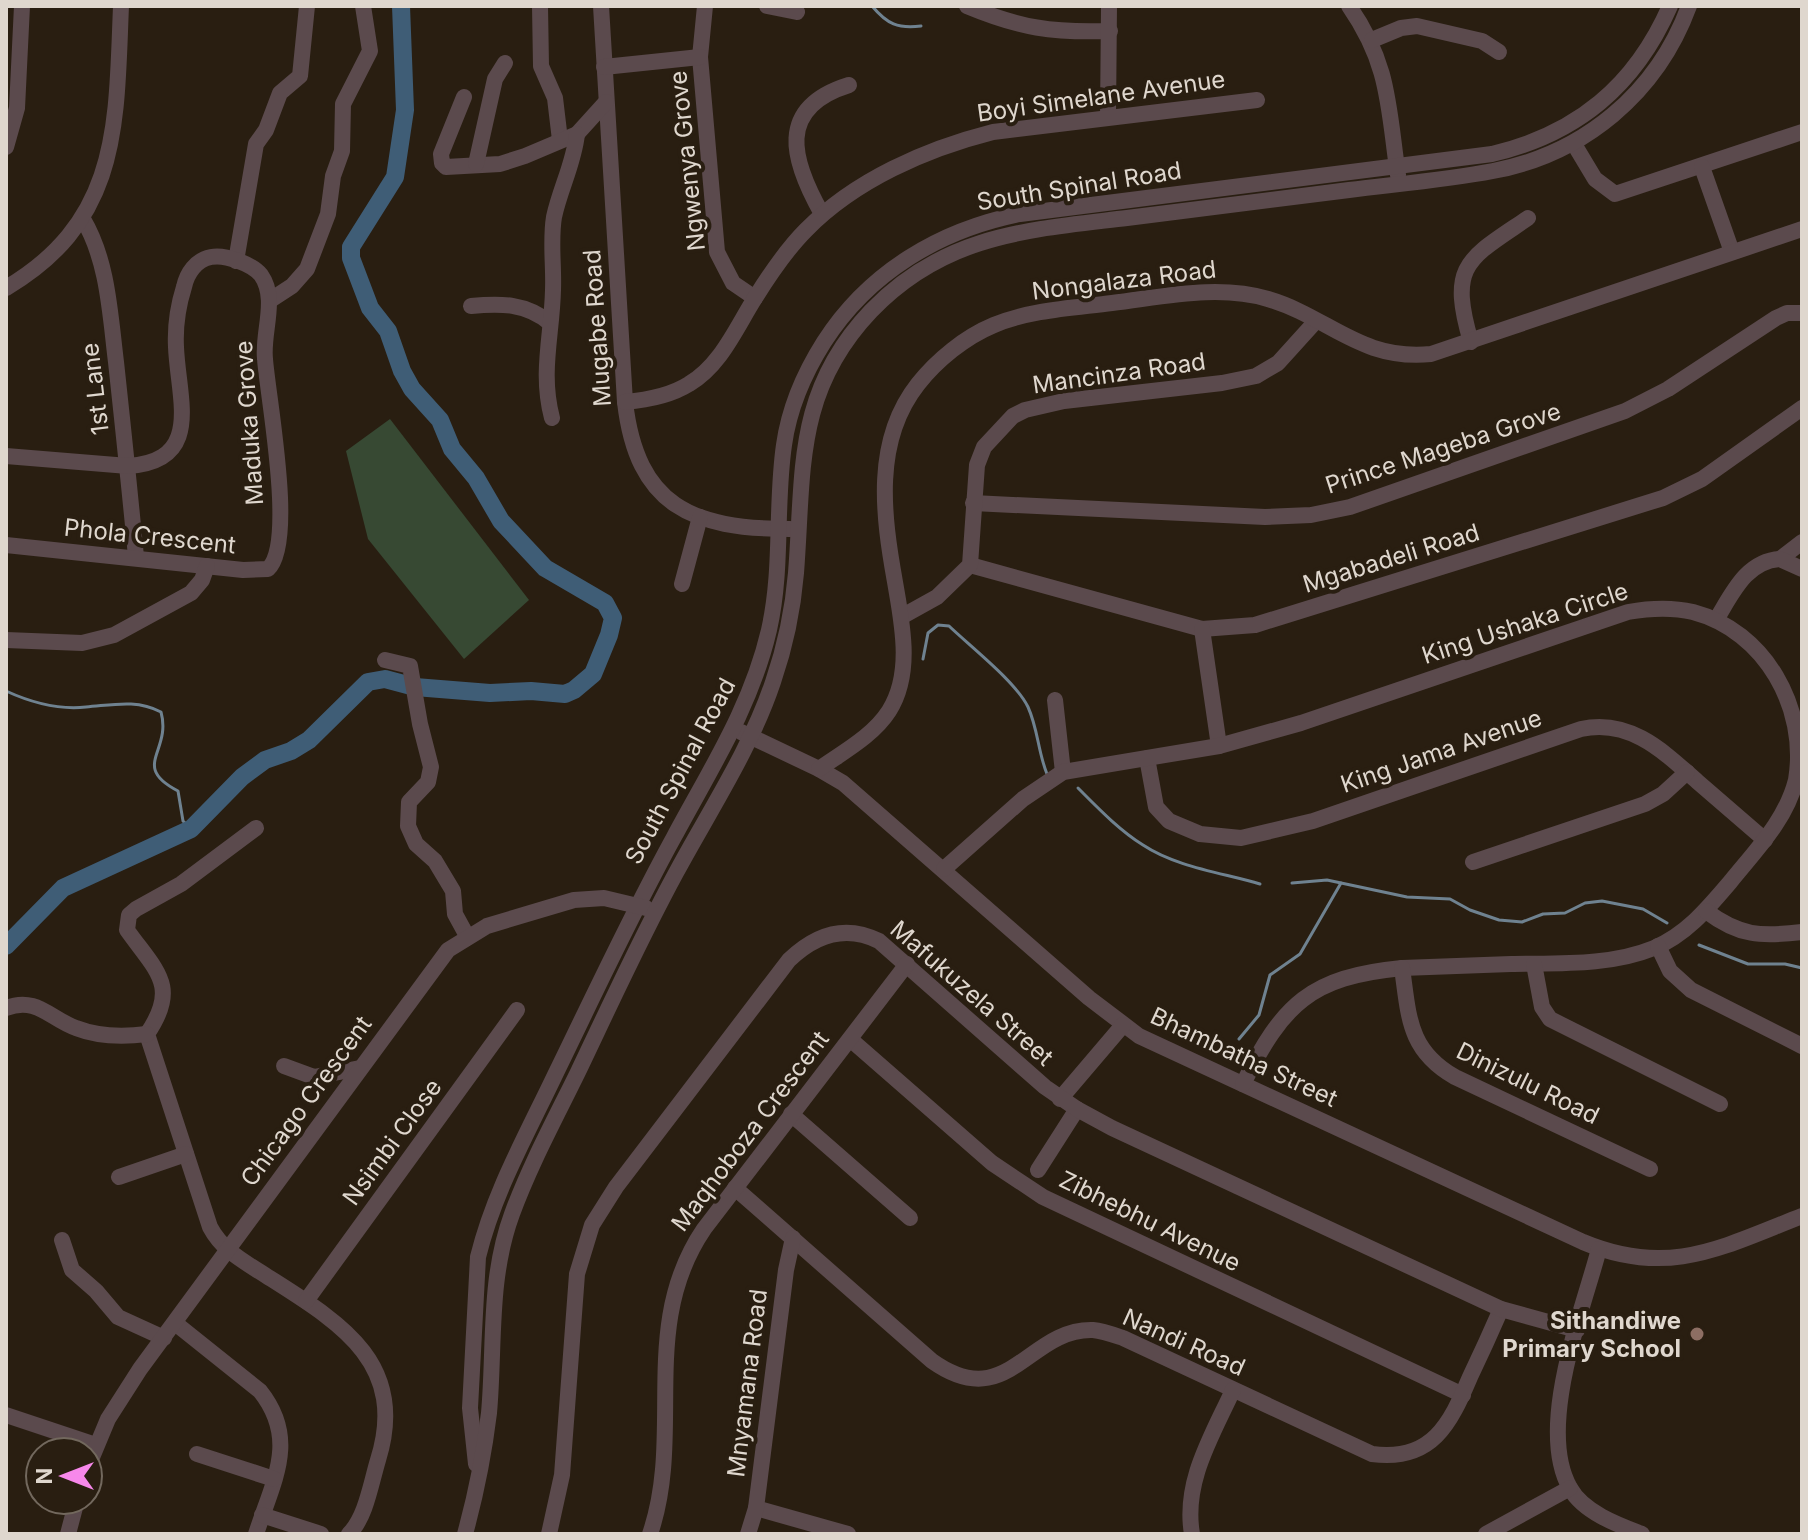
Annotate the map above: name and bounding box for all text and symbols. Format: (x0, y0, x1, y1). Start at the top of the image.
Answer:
street label: Boyi Simelane Avenue (975, 64, 1227, 128)
street label: Ngwenya Grove (663, 70, 711, 252)
street label: South Spinal Road (975, 156, 1183, 216)
street label: Mugabe Road (577, 248, 617, 408)
street label: Nongalaza Road (1030, 254, 1218, 306)
street label: Maduka Grove (229, 340, 269, 506)
street label: 1st Lane (75, 341, 115, 437)
street label: Mancinza Road (1031, 347, 1207, 399)
street label: Prince Mageba Grove (1322, 396, 1564, 500)
street label: Phola Crescent (63, 513, 237, 559)
street label: Mgabadeli Road (1299, 517, 1483, 599)
street label: King Ushaka Circle (1418, 576, 1632, 670)
street label: South Spinal Road (619, 673, 741, 869)
street label: King Jama Avenue (1337, 703, 1545, 799)
street label: Mafukuzela Street (885, 914, 1059, 1072)
street label: Bhambatha Street (1146, 1001, 1342, 1113)
street label: Chicago Crescent (234, 1010, 378, 1192)
street label: Maqhoboza Crescent (665, 1025, 835, 1237)
street label: Dinizulu Road (1452, 1036, 1604, 1130)
street label: Nsimbi Close (336, 1073, 448, 1211)
street label: Zibhebhu Avenue (1055, 1165, 1245, 1277)
street label: Mnyamana Road (721, 1287, 773, 1479)
street label: Nandi Road (1118, 1302, 1250, 1382)
place label: Sithandiwe Primary School (1502, 1306, 1681, 1363)
marker: Sithandiwe Primary School (1688, 1325, 1706, 1343)
north arrow (24, 1436, 104, 1516)
text: N (31, 1468, 57, 1484)

